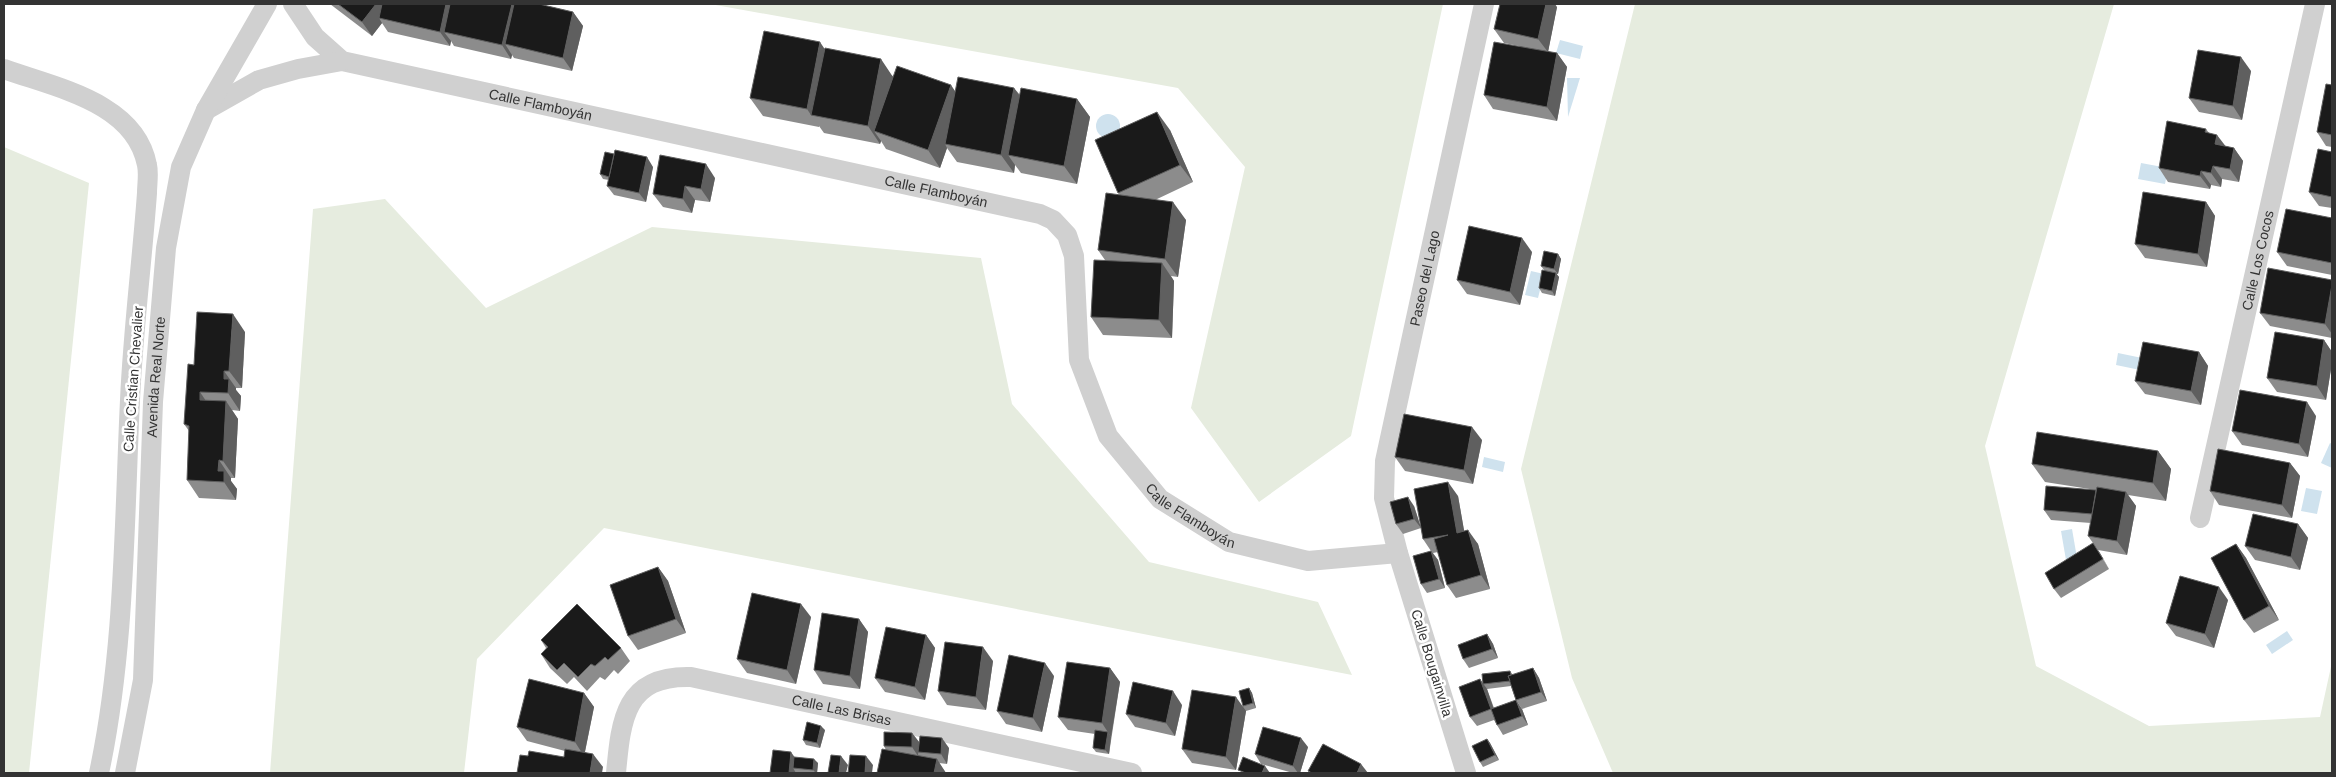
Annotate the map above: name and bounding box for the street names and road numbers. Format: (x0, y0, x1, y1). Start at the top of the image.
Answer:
street label: Calle Flamboyán (487, 85, 594, 124)
street label: Calle Flamboyán (883, 172, 989, 210)
street label: Calle Los Cocos (2239, 209, 2277, 312)
street label: Paseo del Lago (1406, 229, 1443, 328)
street label: Calle Cristian Chevalier (120, 305, 146, 453)
street label: Avenida Real Norte (144, 316, 168, 438)
street label: Calle Flamboyán (1142, 480, 1237, 551)
street label: Calle Bougainvilla (1408, 607, 1456, 719)
street label: Calle Las Brisas (790, 691, 893, 728)

